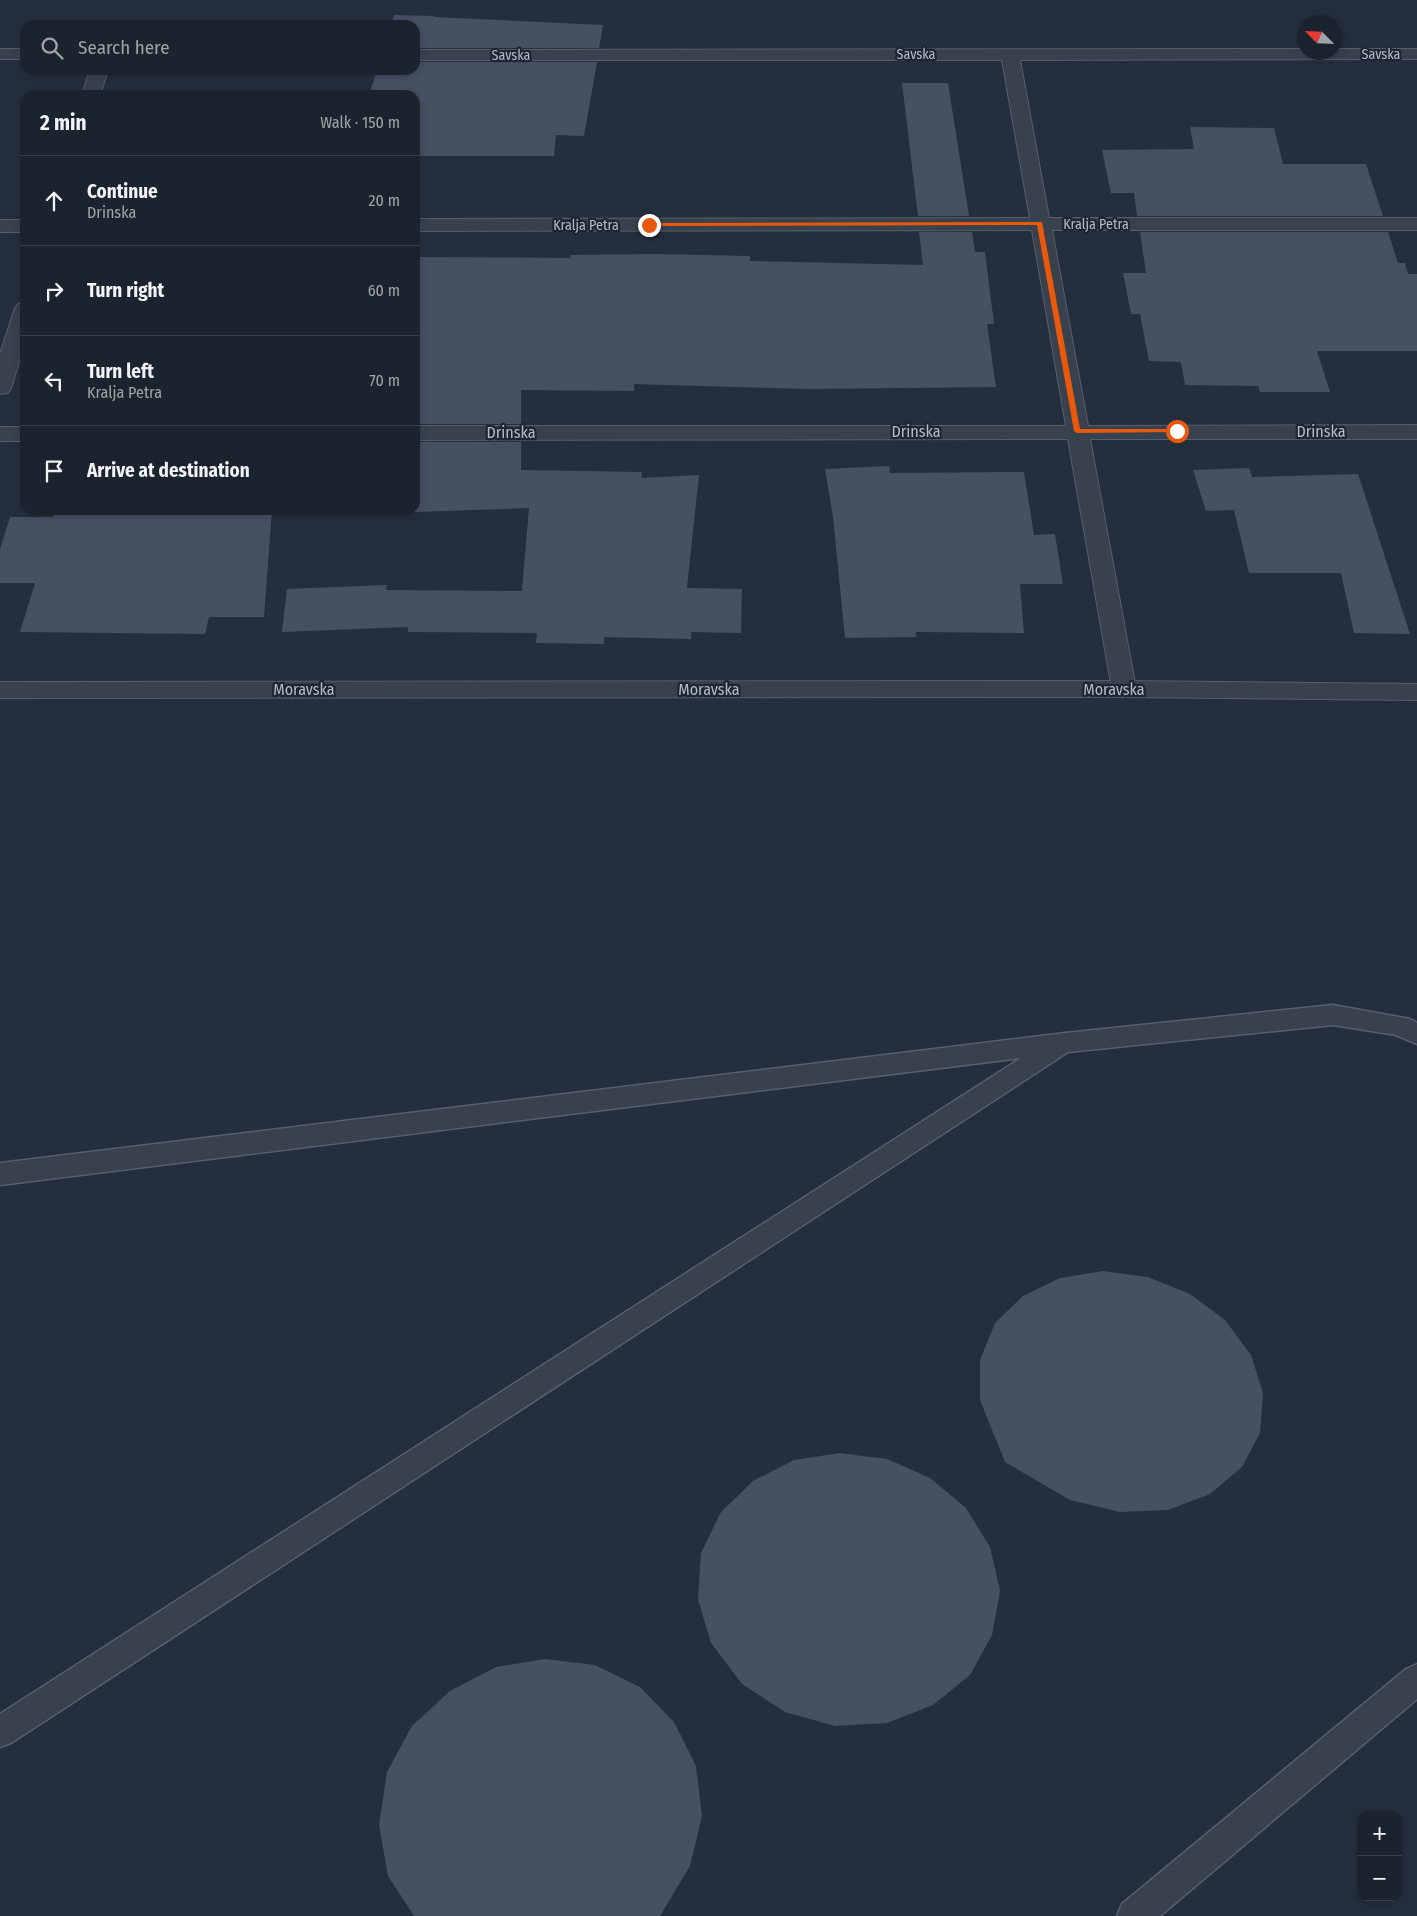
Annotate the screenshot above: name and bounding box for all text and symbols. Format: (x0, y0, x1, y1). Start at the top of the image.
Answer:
north arrow (1297, 15, 1342, 60)
search box (20, 20, 420, 75)
icon: search (38, 34, 66, 62)
text: Search here (78, 36, 170, 59)
street label: Savska (897, 46, 936, 63)
street label: Savska (1362, 46, 1401, 63)
street label: Savska (492, 47, 531, 64)
text: 2 min (40, 110, 87, 136)
text: Walk · 150 m (320, 113, 400, 132)
text: Continue (87, 180, 158, 203)
icon: ahead (40, 187, 68, 215)
text: 20 m (369, 191, 400, 210)
text: Drinska (87, 203, 136, 222)
route end (638, 214, 661, 237)
street label: Kralja Petra (1063, 216, 1129, 233)
street label: Kralja Petra (553, 217, 619, 234)
icon: right (40, 277, 68, 305)
text: Turn right (87, 279, 164, 302)
text: 60 m (368, 281, 400, 300)
text: Turn left (87, 360, 154, 383)
icon: left (40, 367, 68, 395)
text: 70 m (369, 371, 400, 390)
text: Kralja Petra (87, 383, 162, 402)
route start (1166, 420, 1189, 443)
street label: Drinska (891, 422, 941, 441)
street label: Drinska (1296, 422, 1346, 441)
street label: Drinska (486, 423, 536, 442)
icon: arrive (40, 457, 68, 485)
text: Arrive at destination (87, 459, 250, 482)
street label: Moravska (273, 680, 335, 699)
street label: Moravska (678, 680, 740, 699)
street label: Moravska (1083, 680, 1145, 699)
map controls (1357, 1811, 1402, 1901)
button: + (1357, 1811, 1402, 1856)
button: − (1357, 1856, 1402, 1901)

